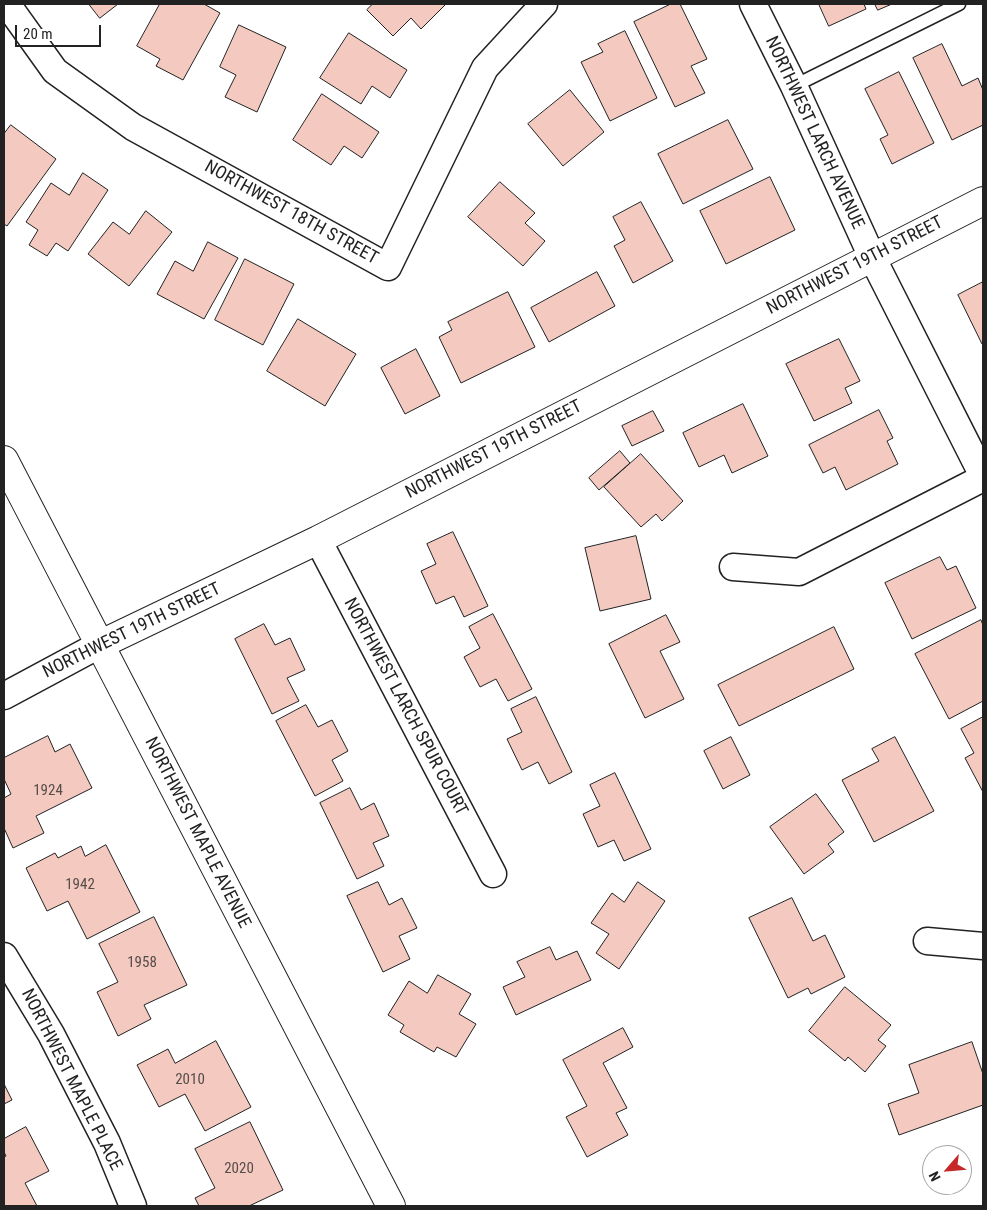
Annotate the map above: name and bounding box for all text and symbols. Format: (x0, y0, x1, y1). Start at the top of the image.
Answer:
scale bar (18, 15, 104, 47)
text: 20 m (23, 25, 53, 43)
street label: NORTHWEST LARCH AVENUE (760, 33, 868, 233)
street label: NORTHWEST 18TH STREET (200, 156, 382, 270)
street label: NORTHWEST 19TH STREET (763, 212, 947, 320)
street label: NORTHWEST 19TH STREET (402, 396, 586, 504)
street label: NORTHWEST 19TH STREET (40, 579, 224, 683)
street label: NORTHWEST LARCH SPUR COURT (338, 594, 472, 820)
street label: NORTHWEST MAPLE AVENUE (139, 734, 255, 932)
house number: 1924 (33, 782, 63, 800)
house number: 1942 (65, 876, 95, 894)
house number: 1958 (127, 954, 157, 972)
street label: NORTHWEST MAPLE PLACE (16, 986, 126, 1174)
house number: 2010 (175, 1071, 205, 1089)
north arrow (922, 1145, 972, 1195)
house number: 2020 (224, 1160, 254, 1178)
text: N (925, 1169, 944, 1184)

